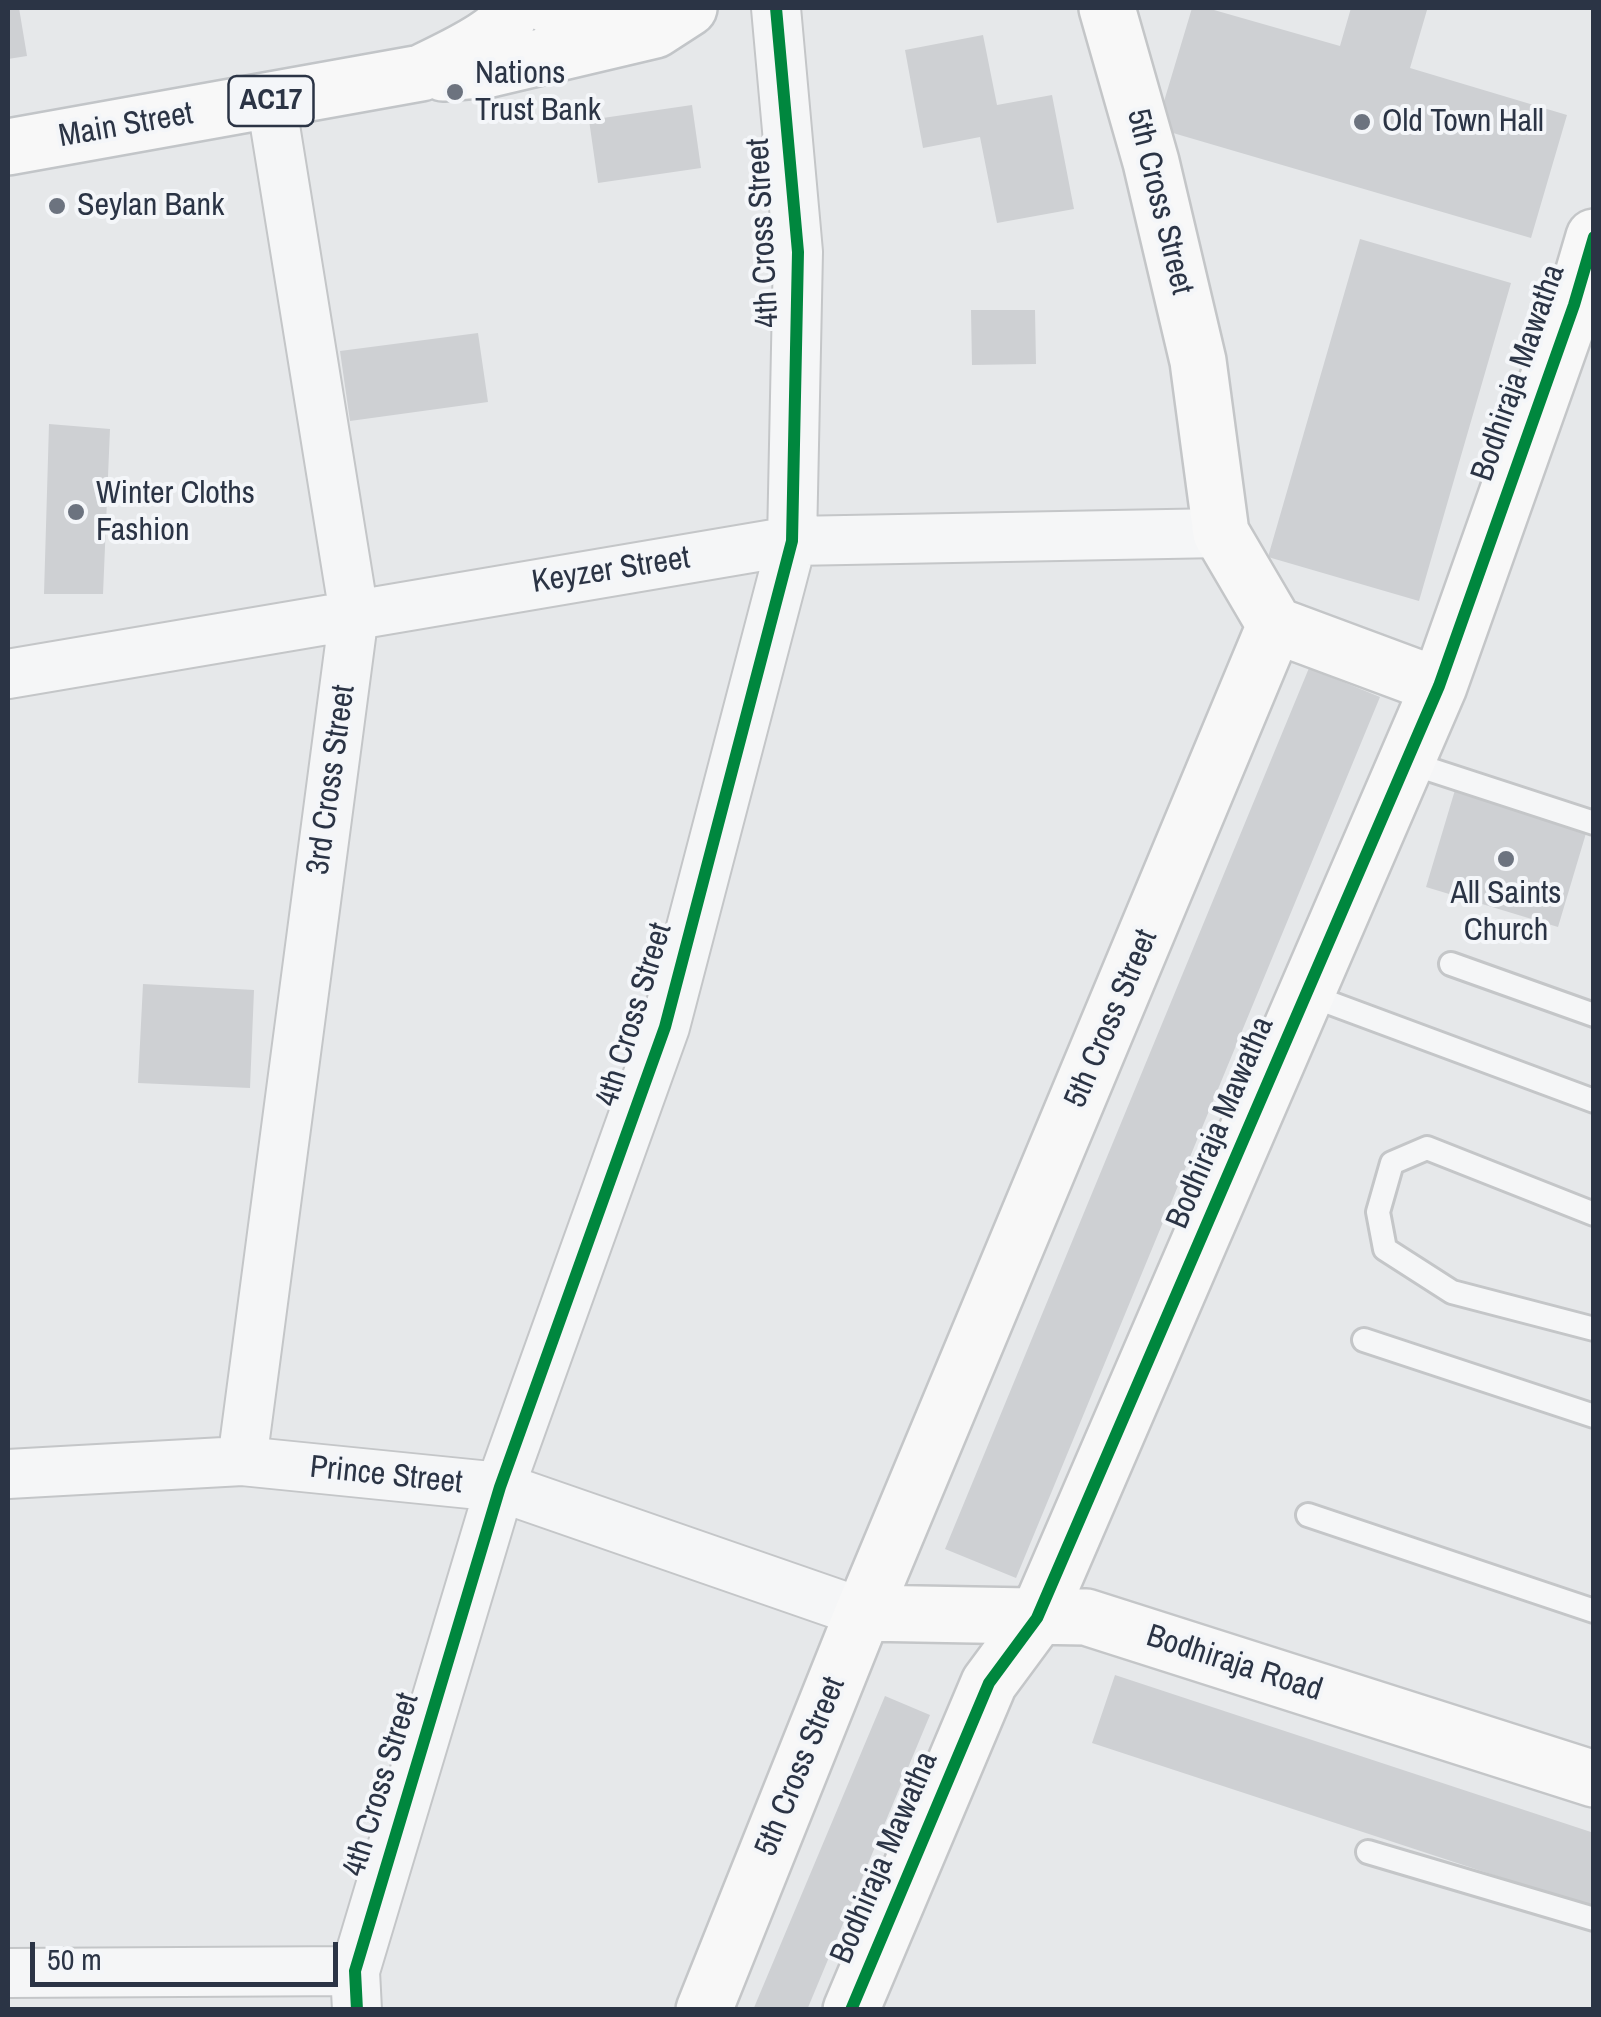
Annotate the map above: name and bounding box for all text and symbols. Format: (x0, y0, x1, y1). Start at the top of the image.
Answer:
place label: Nations Trust Bank (475, 55, 601, 130)
road number: AC17 (228, 76, 314, 126)
marker: Nations Trust Bank (444, 81, 466, 103)
street label: Main Street (56, 95, 196, 157)
place label: Old Town Hall (1382, 103, 1544, 141)
street label: 5th Cross Street (1117, 105, 1201, 299)
marker: Old Town Hall (1351, 111, 1373, 133)
street label: 4th Cross Street (740, 137, 788, 329)
place label: Seylan Bank (77, 187, 224, 225)
marker: Seylan Bank (46, 195, 68, 217)
street label: Bodhiraja Mawatha (1464, 260, 1574, 486)
place label: Winter Cloths Fashion (96, 475, 255, 550)
marker: Winter Cloths Fashion (65, 501, 87, 523)
street label: Keyzer Street (529, 540, 693, 602)
street label: 3rd Cross Street (300, 683, 364, 877)
marker: All Saints Church (1495, 848, 1517, 870)
place label: All Saints Church (1451, 875, 1561, 950)
street label: 4th Cross Street (589, 919, 681, 1111)
street label: 5th Cross Street (1057, 924, 1167, 1114)
street label: Bodhiraja Mawatha (1159, 1011, 1283, 1235)
street label: Prince Street (308, 1449, 464, 1503)
street label: Bodhiraja Road (1141, 1618, 1327, 1710)
street label: 5th Cross Street (748, 1672, 854, 1862)
street label: 4th Cross Street (336, 1689, 428, 1881)
street label: Bodhiraja Mawatha (823, 1746, 947, 1970)
scale bar (35, 1922, 342, 1984)
text: 50 m (47, 1939, 102, 1979)

